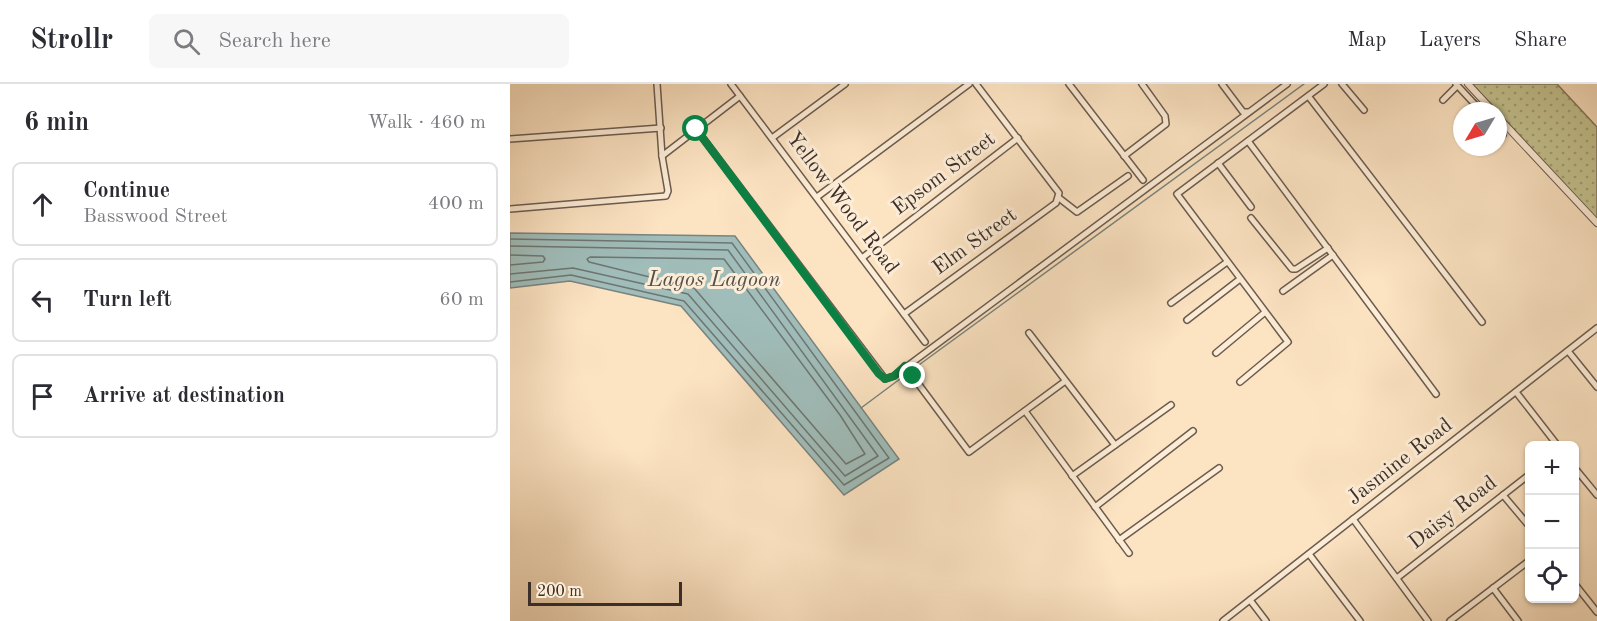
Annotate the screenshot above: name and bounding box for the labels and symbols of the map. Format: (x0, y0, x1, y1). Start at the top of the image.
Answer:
north arrow (1453, 102, 1507, 156)
route start (682, 115, 708, 141)
street label: Yellow Wood Road (782, 128, 902, 278)
street label: Epsom Street (889, 129, 999, 219)
street label: Elm Street (929, 205, 1021, 279)
water label: Lagos Lagoon (646, 269, 781, 291)
route end (899, 362, 925, 388)
street label: Jasmine Road (1344, 415, 1456, 509)
street label: Daisy Road (1405, 472, 1501, 554)
scale bar (528, 579, 682, 606)

